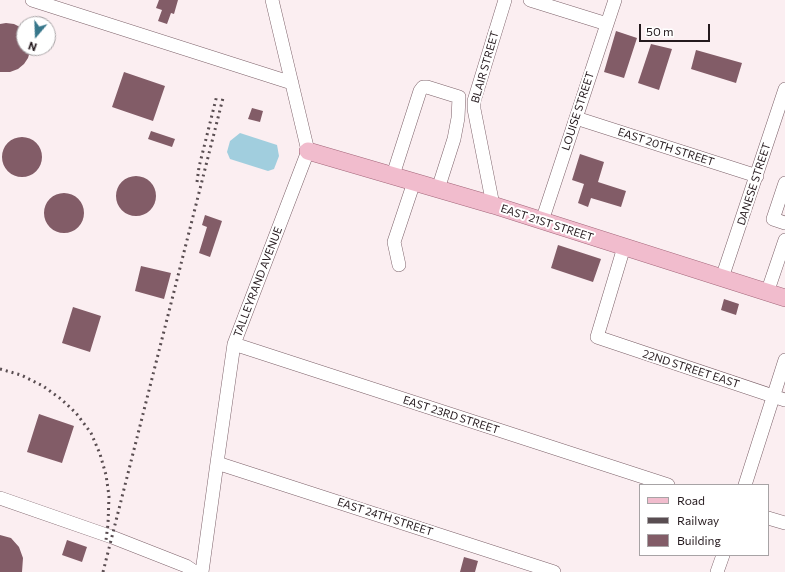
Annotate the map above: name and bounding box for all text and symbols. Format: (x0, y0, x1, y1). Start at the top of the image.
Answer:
north arrow (16, 16, 56, 56)
scale bar (641, 16, 712, 42)
text: 50 m (646, 24, 674, 38)
street label: BLAIR STREET (468, 29, 502, 105)
text: N (26, 39, 38, 54)
street label: LOUISE STREET (559, 70, 597, 152)
street label: EAST 20TH STREET (616, 125, 716, 169)
street label: DANESE STREET (734, 141, 774, 227)
street label: EAST 21ST STREET (499, 202, 595, 244)
street label: TALLEYRAND AVENUE (231, 225, 285, 339)
street label: 22ND STREET EAST (641, 347, 741, 391)
street label: EAST 23RD STREET (401, 393, 501, 437)
legend (639, 484, 769, 556)
text: Road (677, 493, 705, 507)
street label: EAST 24TH STREET (335, 495, 435, 539)
text: Railway (677, 513, 719, 527)
text: Building (677, 533, 721, 547)

